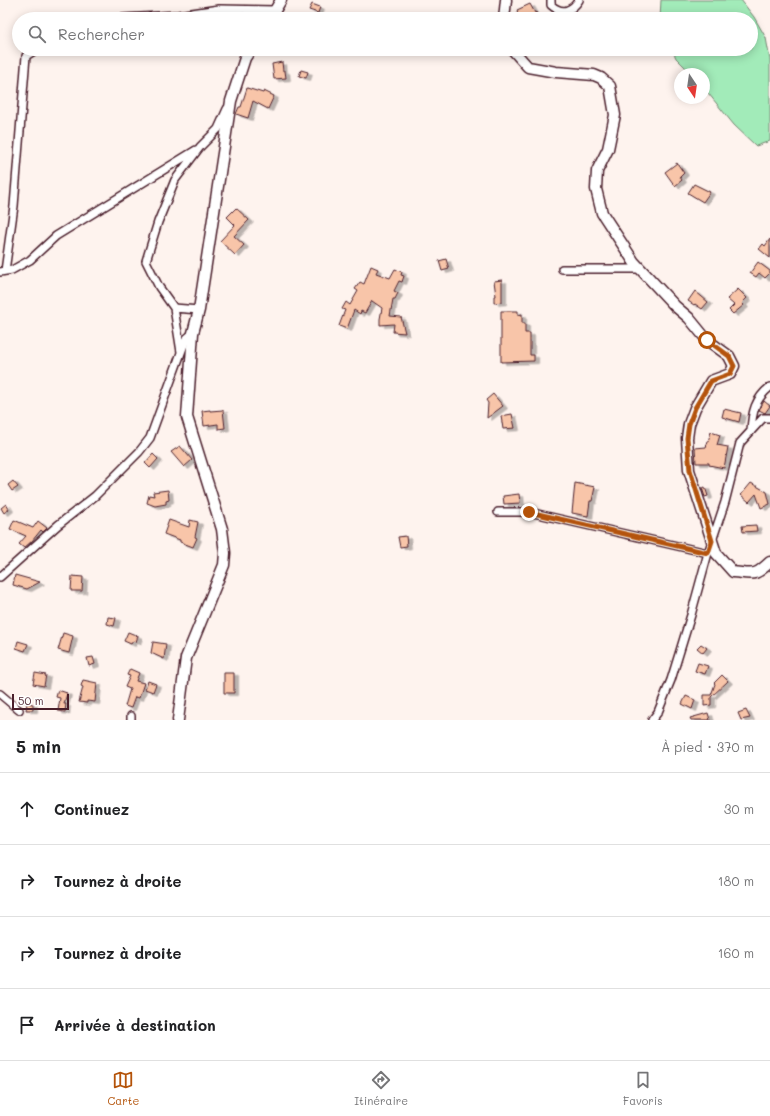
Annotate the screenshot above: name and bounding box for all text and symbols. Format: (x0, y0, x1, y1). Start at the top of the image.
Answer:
search box (12, 12, 758, 56)
icon: search (26, 23, 48, 45)
text: Rechercher (58, 24, 145, 44)
north arrow (674, 68, 710, 104)
route start (698, 331, 716, 349)
route end (520, 503, 538, 521)
scale bar (12, 692, 69, 711)
text: 50 m (18, 693, 44, 708)
text: 5 min (16, 735, 61, 757)
text: À pied · 370 m (661, 738, 754, 755)
icon: ahead (16, 798, 38, 820)
text: Continuez (54, 799, 129, 819)
text: 30 m (724, 800, 754, 817)
icon: right (16, 870, 38, 892)
text: Tournez à droite (54, 871, 182, 891)
text: 180 m (718, 872, 754, 889)
icon: right (16, 942, 38, 964)
text: Tournez à droite (54, 943, 182, 963)
text: 160 m (718, 944, 754, 961)
icon: arrive (16, 1014, 38, 1036)
text: Arrivée à destination (54, 1015, 216, 1035)
tab: Carte (107, 1069, 139, 1108)
tab: Itinéraire (354, 1069, 408, 1108)
tab: Favoris (623, 1069, 663, 1108)

